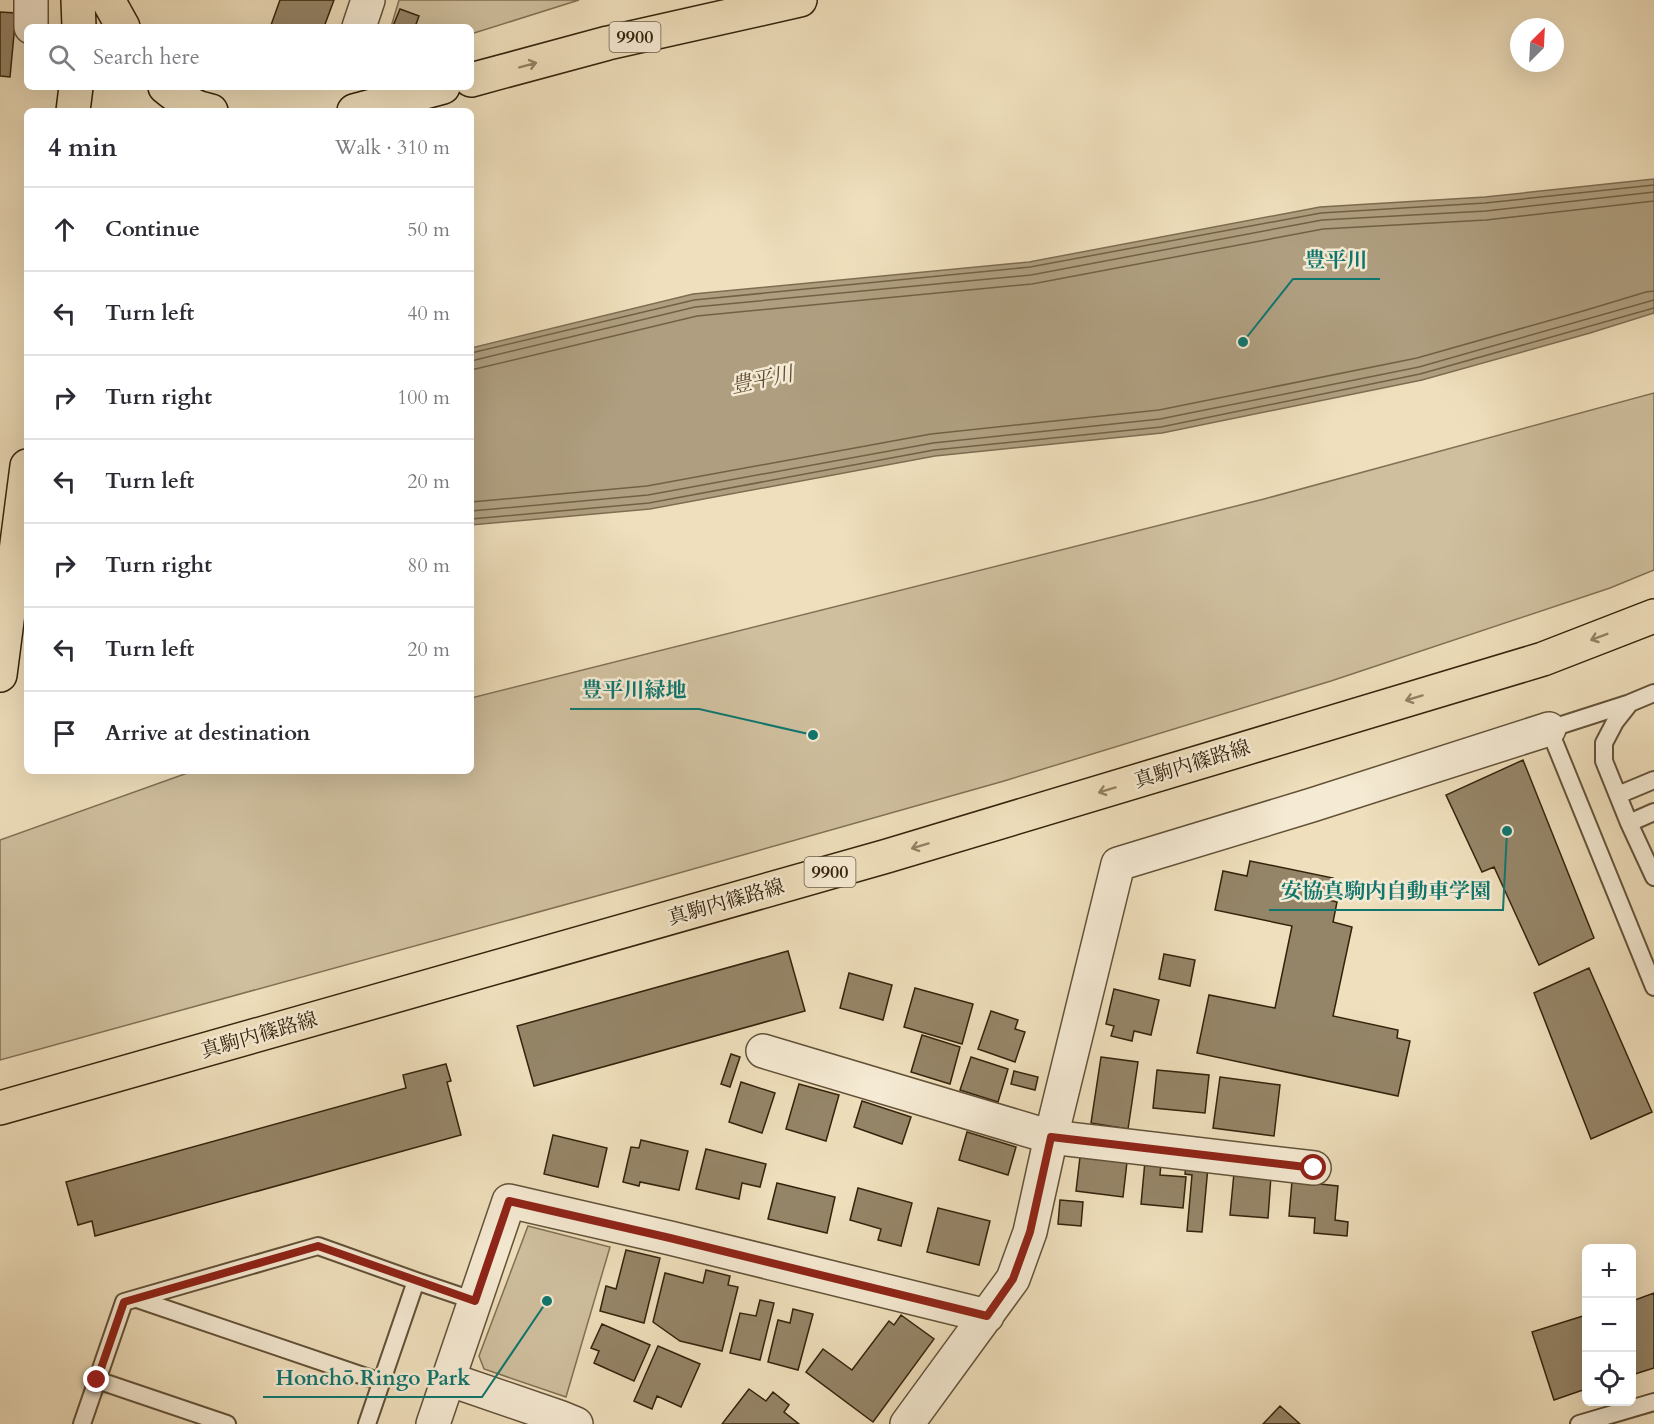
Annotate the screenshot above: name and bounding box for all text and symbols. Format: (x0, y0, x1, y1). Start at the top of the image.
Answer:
north arrow (1510, 18, 1564, 72)
road number: 9900 (610, 22, 660, 52)
search box (24, 24, 474, 90)
icon: search (45, 41, 78, 74)
text: Search here (93, 42, 200, 72)
one-way arrow (518, 58, 537, 70)
text: 4 min (48, 130, 117, 165)
text: Walk · 310 m (335, 134, 450, 161)
icon: ahead (48, 213, 81, 246)
text: Continue (105, 214, 200, 244)
text: 50 m (407, 216, 450, 243)
callout: 豊平川 (1293, 240, 1380, 279)
text: 豊平川 (1305, 246, 1368, 275)
icon: left (48, 297, 81, 330)
text: Turn left (105, 298, 194, 328)
text: 40 m (407, 300, 450, 327)
water label: 豊平川 (728, 359, 798, 401)
icon: right (48, 381, 81, 414)
text: Turn right (105, 382, 212, 412)
text: 100 m (397, 384, 450, 411)
icon: left (48, 465, 81, 498)
text: Turn left (105, 466, 194, 496)
text: 20 m (407, 468, 450, 495)
icon: right (48, 549, 81, 582)
text: Turn right (105, 550, 212, 580)
text: 80 m (407, 552, 450, 579)
icon: left (48, 633, 81, 666)
one-way arrow (1591, 633, 1609, 644)
text: Turn left (105, 634, 194, 664)
text: 20 m (407, 636, 450, 663)
callout: 豊平川緑地 (570, 670, 699, 709)
text: 豊平川緑地 (582, 676, 687, 705)
one-way arrow (1405, 693, 1424, 704)
icon: arrive (48, 717, 81, 750)
text: Arrive at destination (105, 718, 310, 748)
street label: 真駒内篠路線 (1131, 734, 1253, 794)
one-way arrow (1098, 785, 1117, 796)
one-way arrow (911, 841, 930, 852)
road number: 9900 (804, 857, 856, 887)
callout: 安協真駒内自動車学園 (1269, 871, 1503, 910)
street label: 真駒内篠路線 (665, 872, 787, 932)
text: 安協真駒内自動車学園 (1281, 877, 1491, 906)
street label: 真駒内篠路線 (198, 1005, 320, 1065)
route start (1300, 1154, 1326, 1180)
map controls (1582, 1244, 1636, 1406)
button: + (1582, 1244, 1636, 1298)
button: − (1582, 1298, 1636, 1352)
button: locate (1582, 1352, 1636, 1406)
callout: Honchō Ringo Park (263, 1358, 482, 1397)
text: Honchō Ringo Park (276, 1364, 470, 1393)
route end (83, 1366, 109, 1392)

